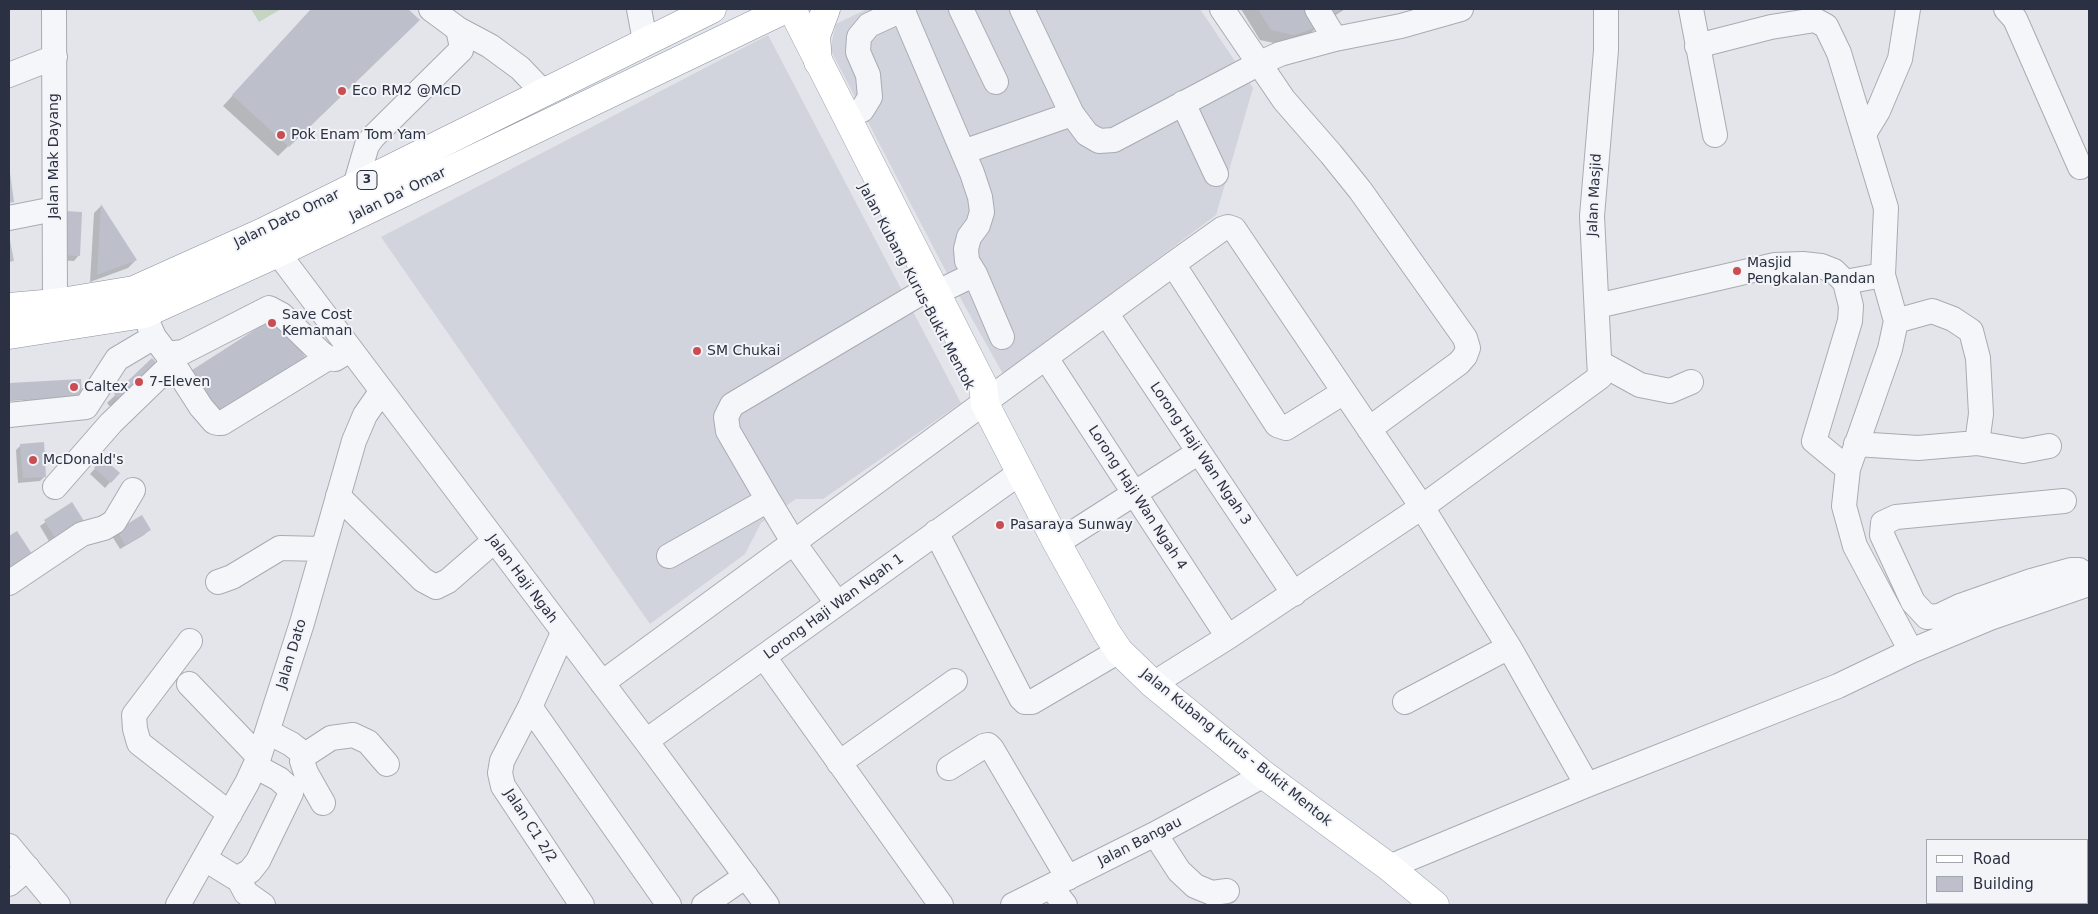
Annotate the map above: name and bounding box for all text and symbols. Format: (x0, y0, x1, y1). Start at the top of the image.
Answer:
place label: Eco RM2 @McD (352, 83, 461, 99)
marker: Eco RM2 @McD (336, 85, 348, 97)
street label: Jalan Mak Dayang (46, 93, 62, 219)
place label: Pok Enam Tom Yam (291, 127, 426, 143)
marker: Pok Enam Tom Yam (275, 129, 287, 141)
street label: Jalan Masjid (1584, 153, 1606, 237)
street label: Jalan Da' Omar (347, 164, 449, 226)
road number: 3 (357, 170, 377, 190)
street label: Jalan Kubang Kurus-Bukit Mentok (854, 181, 978, 393)
street label: Jalan Dato Omar (231, 186, 343, 252)
place label: Masjid Pengkalan Pandan (1747, 255, 1875, 288)
marker: Masjid Pengkalan Pandan (1731, 265, 1743, 277)
place label: Save Cost Kemaman (282, 307, 352, 340)
marker: Save Cost Kemaman (266, 317, 278, 329)
place label: SM Chukai (707, 343, 780, 359)
marker: SM Chukai (691, 345, 703, 357)
place label: 7-Eleven (149, 374, 210, 390)
marker: 7-Eleven (133, 376, 145, 388)
place label: Caltex (84, 379, 128, 395)
street label: Lorong Haji Wan Ngah 3 (1146, 379, 1254, 529)
marker: Caltex (68, 381, 80, 393)
street label: Lorong Haji Wan Ngah 4 (1084, 423, 1190, 573)
place label: McDonald's (43, 452, 123, 468)
marker: McDonald's (27, 454, 39, 466)
place label: Pasaraya Sunway (1010, 517, 1133, 533)
marker: Pasaraya Sunway (994, 519, 1006, 531)
street label: Jalan Haji Ngah (483, 531, 561, 627)
street label: Lorong Haji Wan Ngah 1 (761, 551, 907, 663)
street label: Jalan Dato (273, 617, 311, 691)
street label: Jalan Kubang Kurus - Bukit Mentok (1137, 666, 1335, 830)
street label: Jalan C1 2/2 (500, 786, 560, 866)
street label: Jalan Bangau (1095, 814, 1185, 870)
legend (1926, 839, 2088, 904)
text: Road (1973, 850, 2011, 868)
text: Building (1973, 875, 2034, 893)

